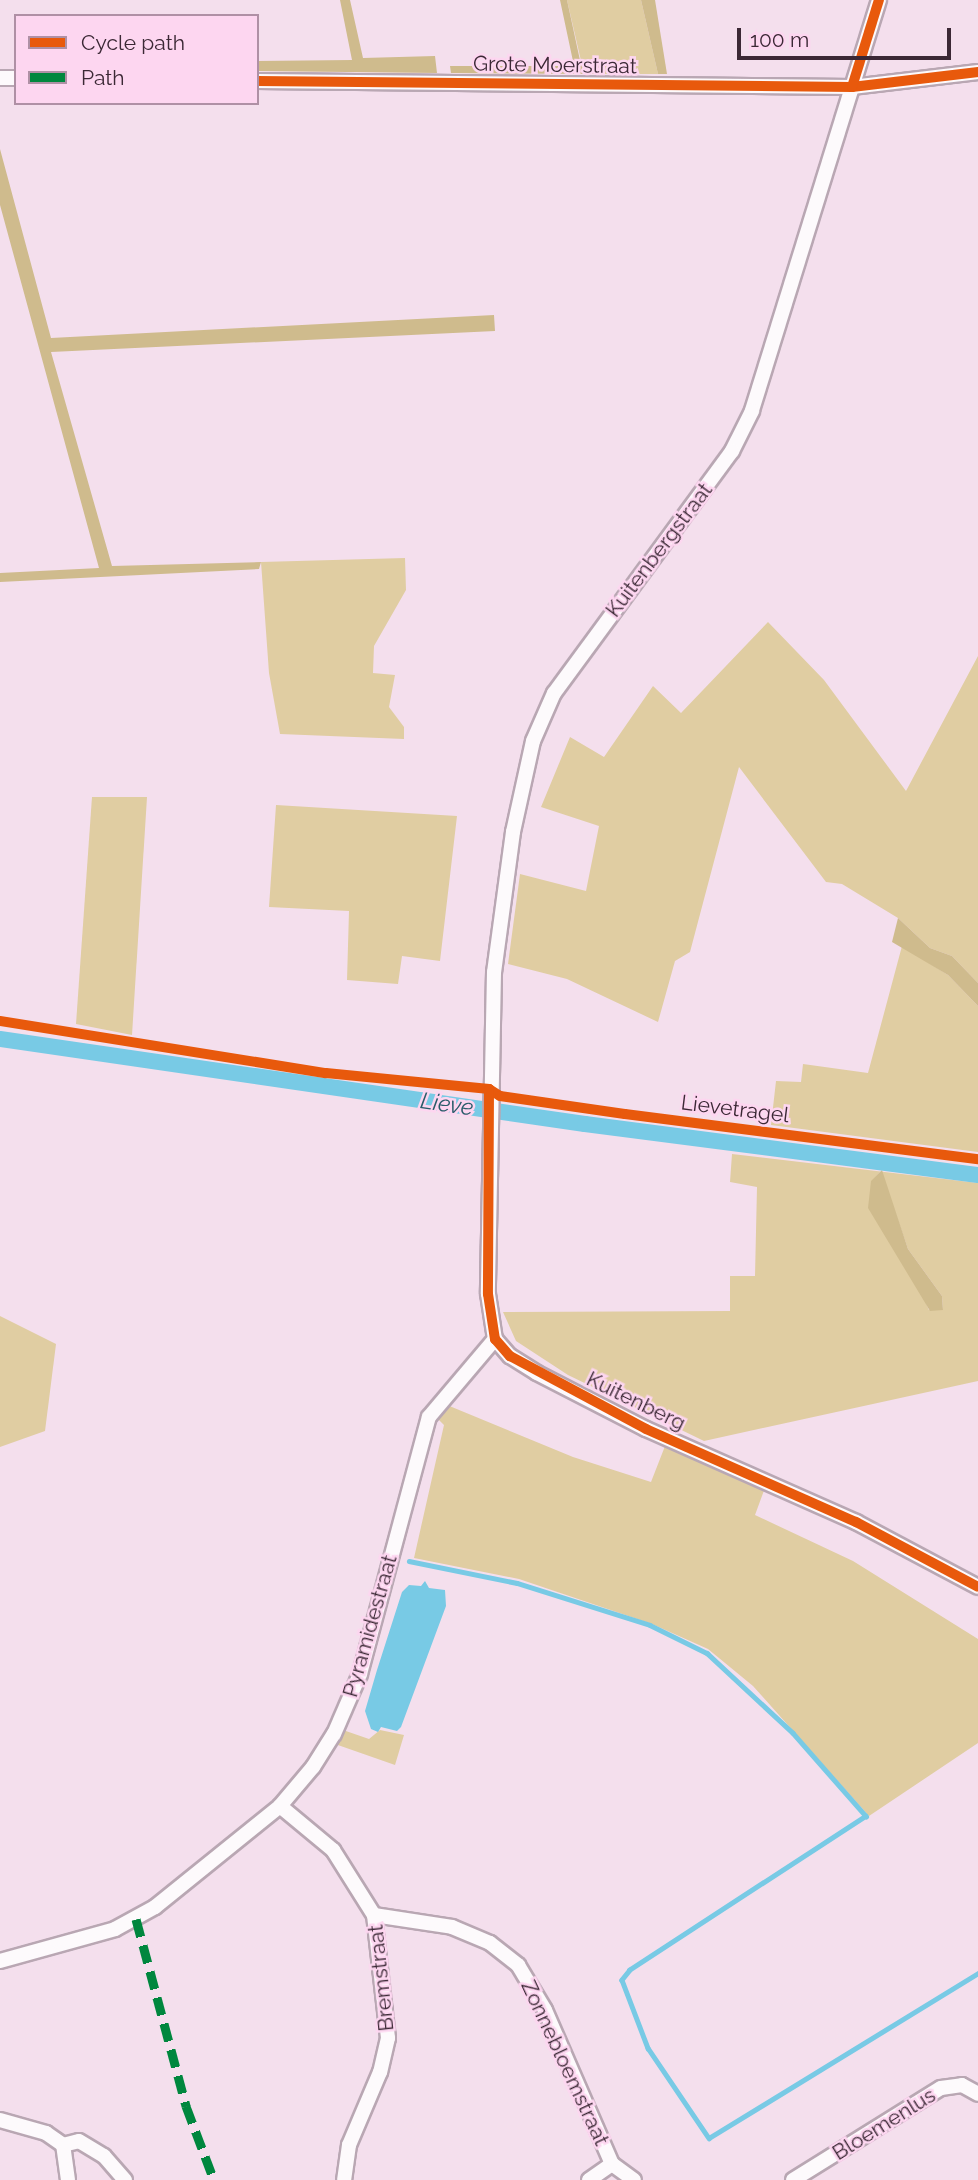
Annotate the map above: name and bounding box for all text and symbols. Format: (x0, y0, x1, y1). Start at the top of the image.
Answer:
legend (14, 14, 259, 105)
scale bar (740, 14, 954, 58)
text: 100 m (750, 27, 809, 52)
text: Cycle path (81, 30, 185, 55)
street label: Grote Moerstraat (473, 51, 637, 79)
text: Path (81, 65, 125, 90)
street label: Kuitenbergstraat (600, 478, 718, 622)
water label: Lieve (419, 1087, 475, 1121)
street label: Lievetragel (680, 1090, 790, 1128)
street label: Kuitenberg (582, 1366, 690, 1436)
street label: Pyramidestraat (338, 1552, 402, 1700)
street label: Bremstraat (363, 1923, 399, 2033)
street label: Zonnebloemstraat (516, 1976, 614, 2150)
street label: Bloemenlus (828, 2082, 940, 2166)

